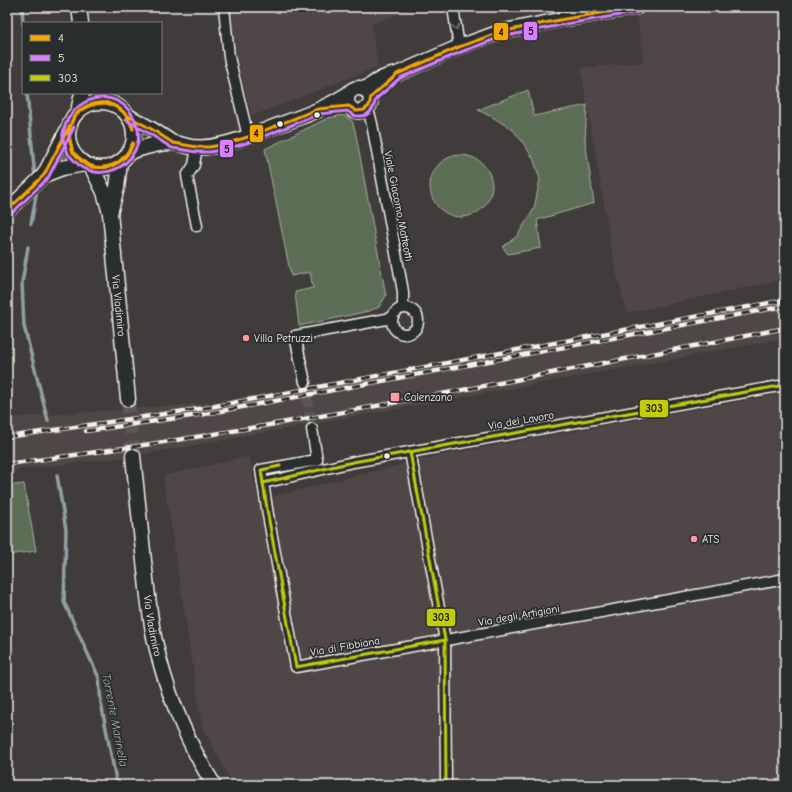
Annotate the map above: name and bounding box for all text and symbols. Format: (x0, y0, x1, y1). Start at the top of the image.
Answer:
line badge: 5 (523, 21, 538, 41)
legend (22, 22, 162, 94)
line badge: 4 (493, 22, 509, 41)
one-way arrow (451, 24, 460, 30)
text: 5 (528, 25, 534, 38)
text: 4 (498, 26, 504, 39)
text: 4 (58, 31, 64, 45)
text: 5 (58, 51, 65, 65)
text: 303 (58, 71, 77, 85)
unlabelled marker (312, 110, 322, 120)
unlabelled marker (275, 119, 285, 129)
line badge: 4 (249, 124, 264, 143)
text: 4 (253, 127, 259, 140)
line badge: 5 (219, 139, 234, 158)
text: 5 (224, 143, 230, 156)
street label: Viale Giacomo Matteotti (381, 150, 416, 262)
street label: Via Vladimiro (109, 274, 128, 337)
place label: Villa Petruzzi (254, 332, 313, 345)
marker: Villa Petruzzi (241, 333, 251, 343)
marker: Calenzano (389, 391, 401, 403)
place label: Calenzano (404, 391, 453, 404)
line badge: 303 (639, 399, 669, 418)
text: 303 (645, 402, 663, 415)
street label: Via del Lavoro (487, 408, 555, 433)
unlabelled marker (382, 451, 392, 461)
place label: ATS (702, 533, 719, 546)
marker: ATS (689, 534, 699, 544)
street label: Via Vladimiro (141, 595, 164, 658)
street label: Via degli Artigiani (477, 602, 561, 629)
line badge: 303 (426, 608, 456, 627)
text: 303 (432, 611, 450, 624)
street label: Via di Fibbiana (309, 634, 381, 659)
water label: Torrente Marinella (99, 672, 131, 768)

